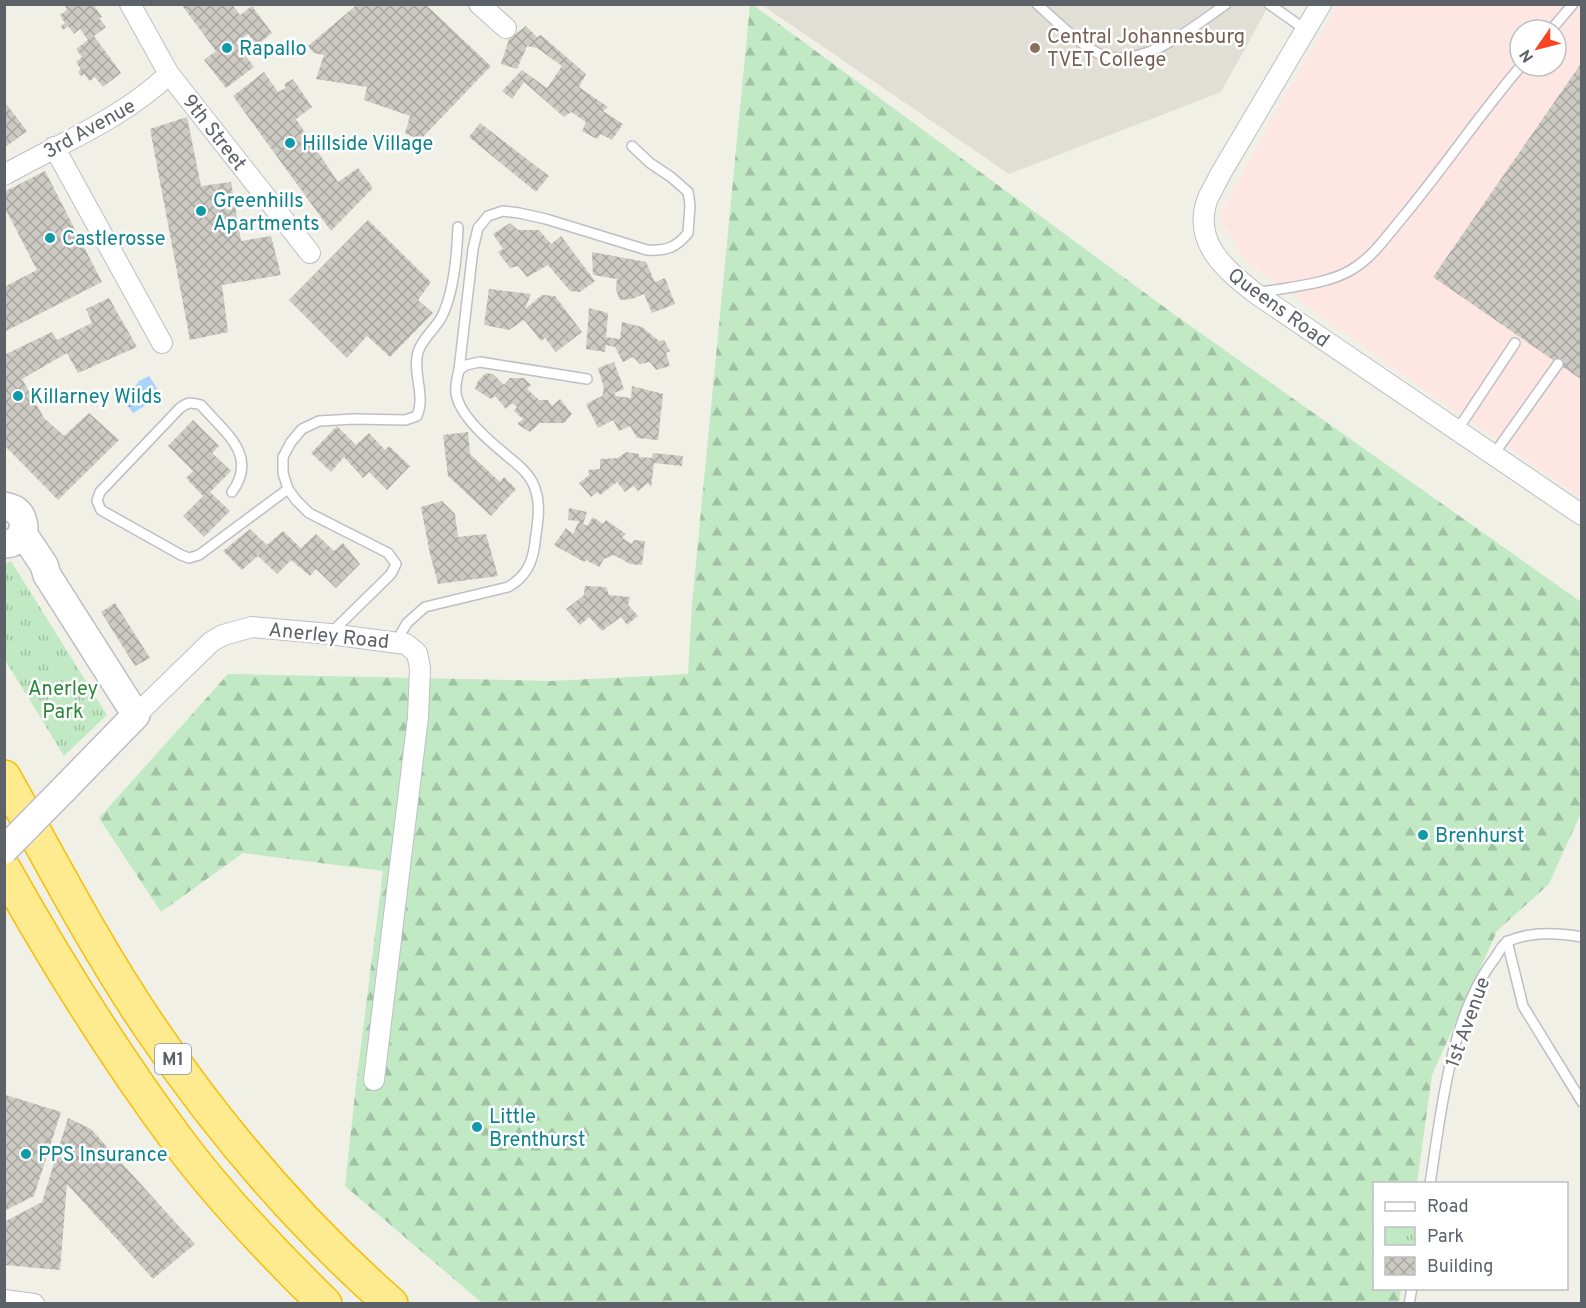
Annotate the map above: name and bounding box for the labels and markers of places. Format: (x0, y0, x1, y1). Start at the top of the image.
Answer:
place label: Central Johannesburg TVET College (1047, 25, 1245, 74)
place label: Rapallo (239, 37, 307, 63)
marker: Rapallo (220, 41, 234, 55)
marker: Central Johannesburg TVET College (1028, 41, 1042, 55)
place label: Hillside Village (302, 132, 433, 158)
marker: Hillside Village (283, 136, 297, 150)
place label: Greenhills Apartments (213, 189, 320, 238)
marker: Greenhills Apartments (194, 204, 208, 218)
place label: Castlerosse (62, 227, 166, 253)
marker: Castlerosse (43, 231, 57, 245)
place label: Killarney Wilds (30, 385, 162, 411)
marker: Killarney Wilds (11, 389, 25, 403)
place label: Brenhurst (1435, 824, 1525, 850)
marker: Brenhurst (1416, 828, 1430, 842)
place label: Little Brenthurst (489, 1105, 585, 1154)
marker: Little Brenthurst (470, 1120, 484, 1134)
place label: PPS Insurance (38, 1143, 168, 1169)
marker: PPS Insurance (19, 1147, 33, 1161)

